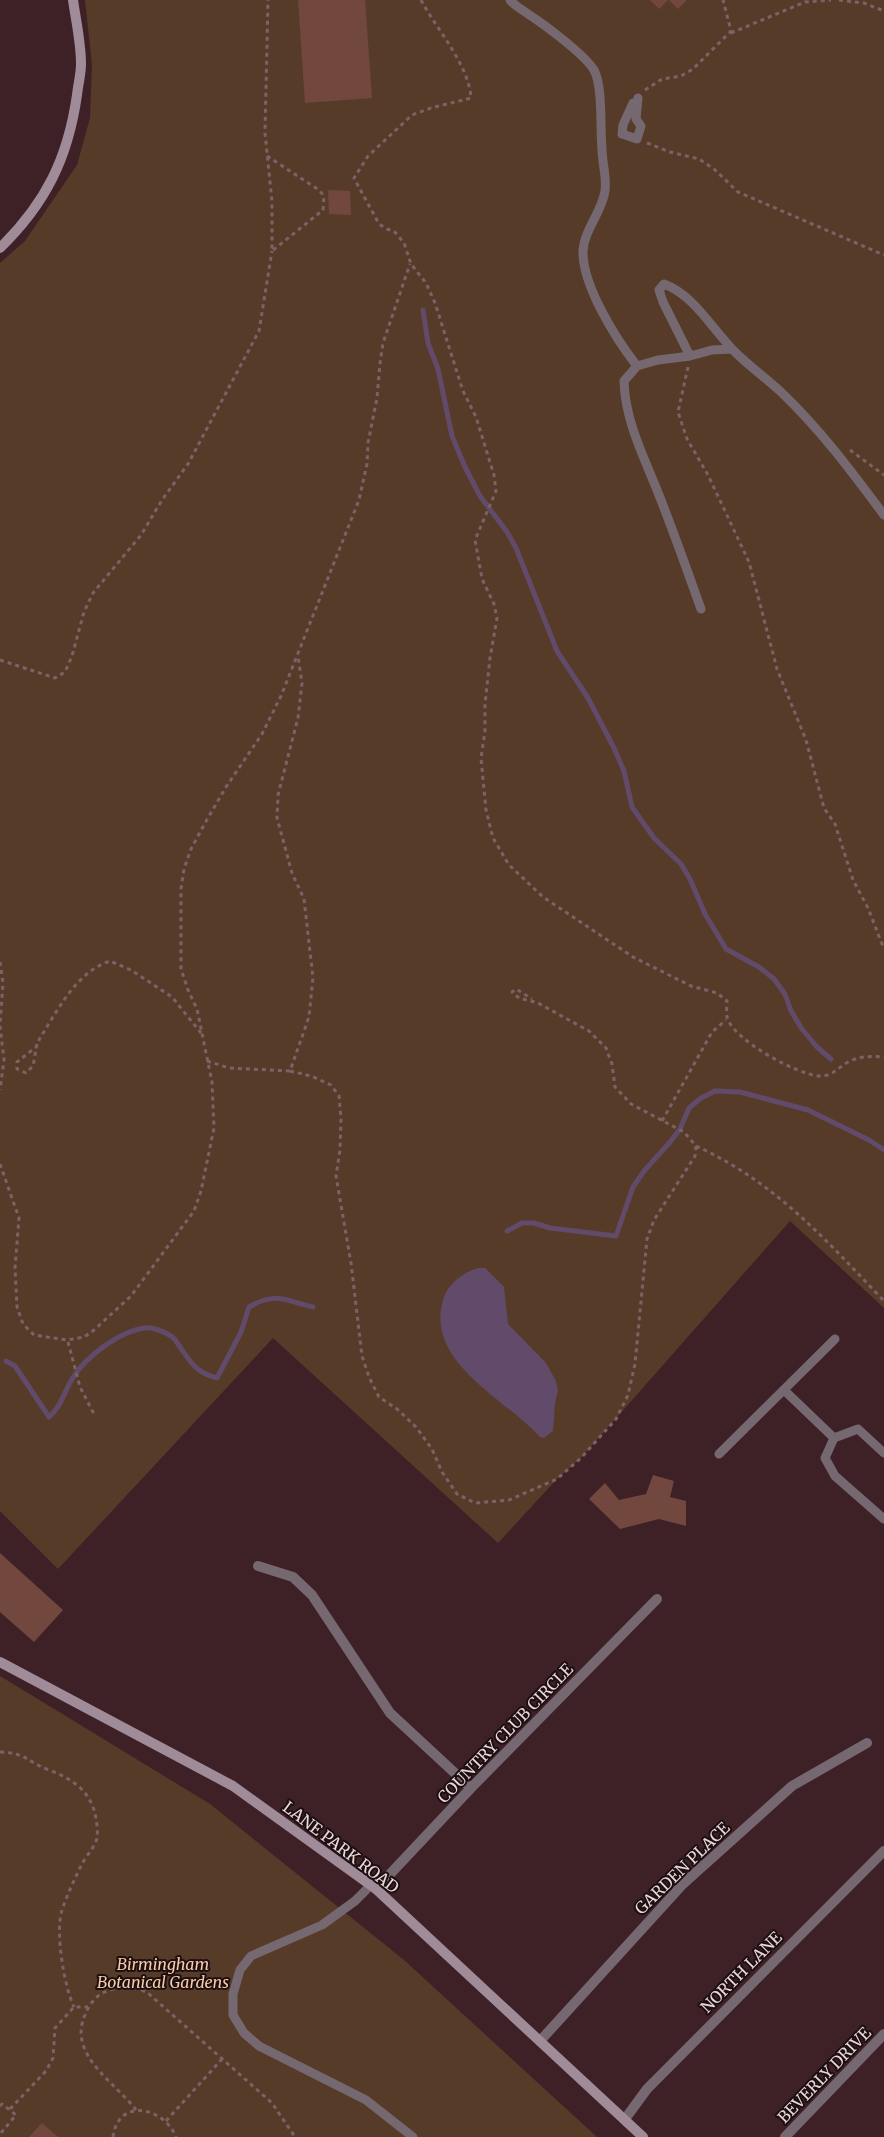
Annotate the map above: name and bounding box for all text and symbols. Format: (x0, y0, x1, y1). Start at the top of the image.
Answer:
street label: COUNTRY CLUB CIRCLE (433, 1658, 578, 1807)
street label: LANE PARK ROAD (279, 1797, 403, 1897)
street label: GARDEN PLACE (630, 1817, 734, 1918)
street label: NORTH LANE (696, 1927, 786, 2017)
park label: Birmingham Botanical Gardens (97, 1954, 229, 1992)
street label: BEVERLY DRIVE (773, 2022, 875, 2127)

